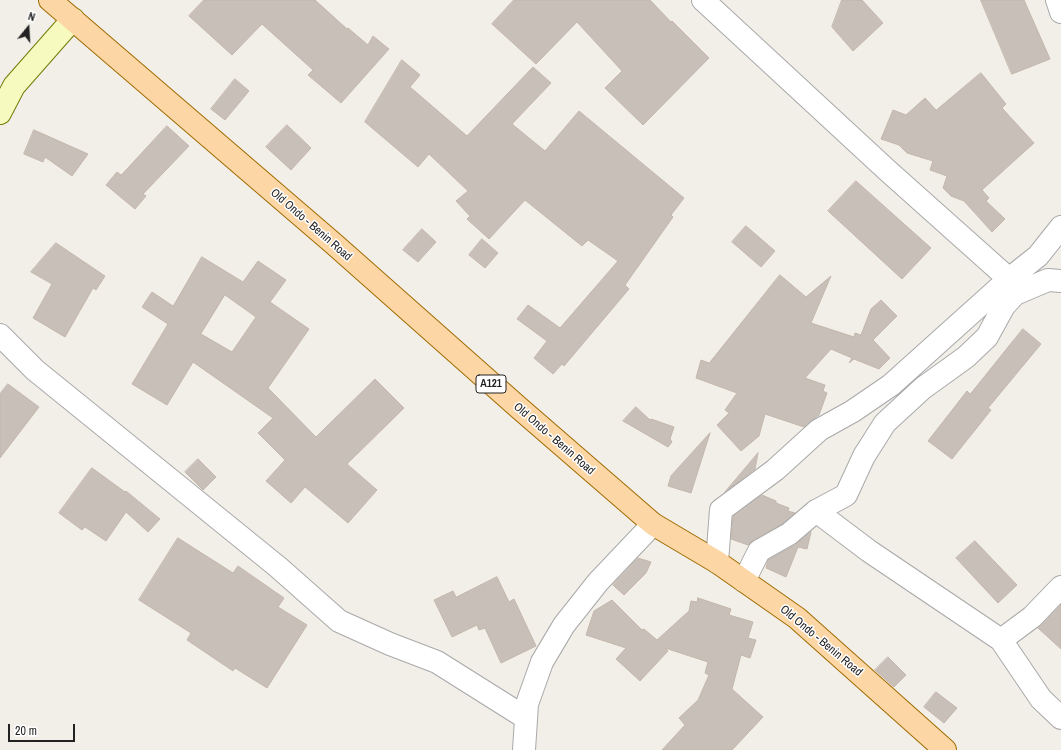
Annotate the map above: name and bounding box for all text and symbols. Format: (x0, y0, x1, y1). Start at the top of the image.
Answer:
north arrow (8, 8, 48, 48)
text: N (26, 9, 37, 24)
street label: Old Ondo - Benin Road (267, 186, 355, 264)
road number: A121 (476, 375, 506, 393)
street label: Old Ondo - Benin Road (510, 400, 598, 478)
street label: Old Ondo - Benin Road (777, 602, 865, 680)
scale bar (10, 716, 77, 742)
text: 20 m (15, 723, 37, 739)

